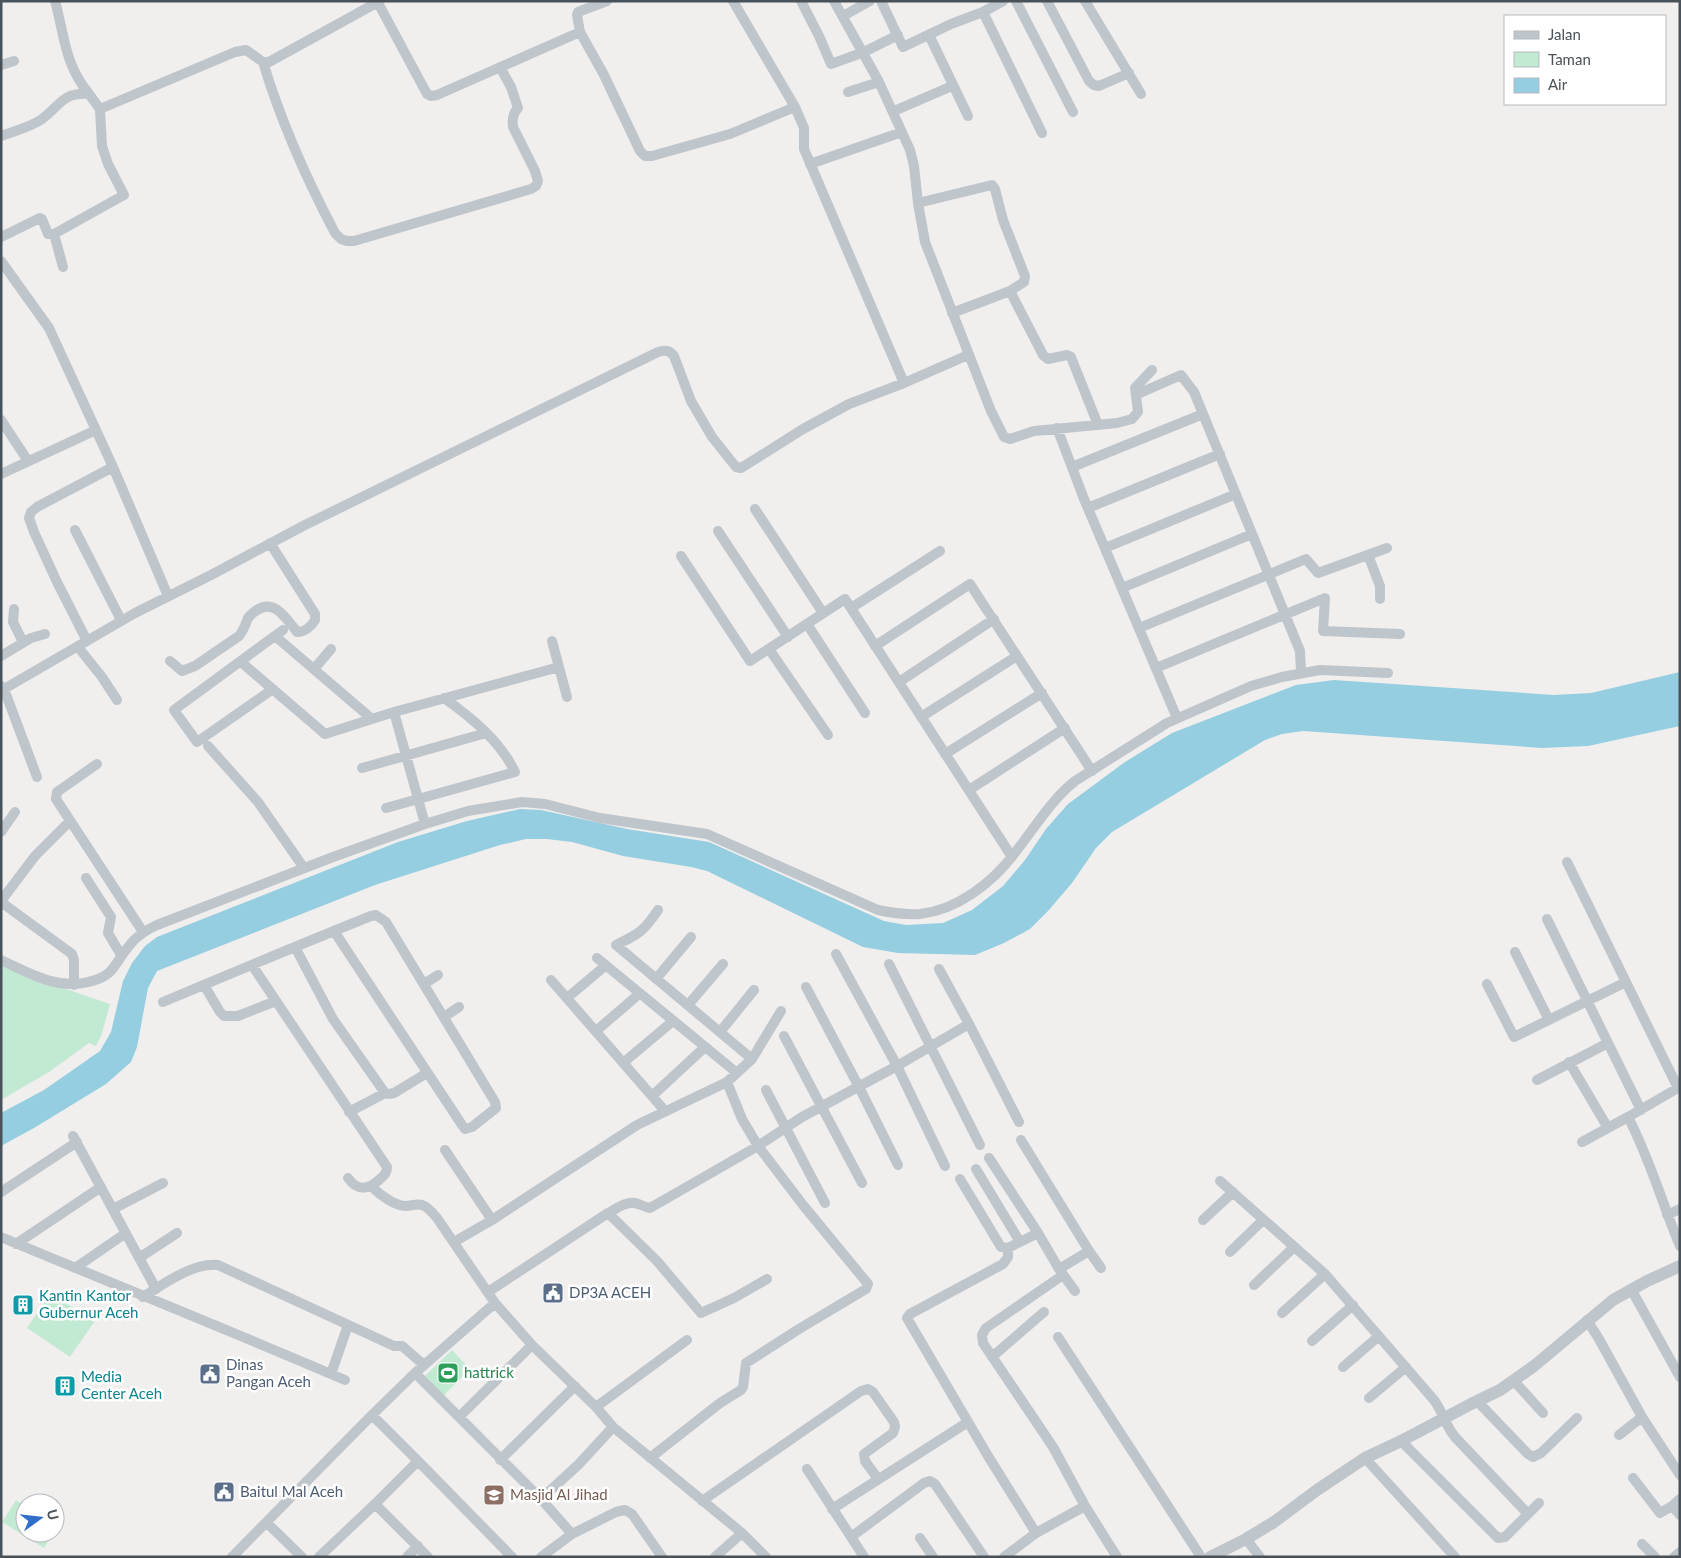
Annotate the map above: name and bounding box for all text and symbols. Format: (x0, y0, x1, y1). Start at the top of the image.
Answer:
legend (1504, 15, 1666, 105)
text: Jalan (1548, 25, 1581, 43)
text: Taman (1548, 50, 1591, 68)
text: Air (1548, 75, 1568, 93)
public building icon: DP3A ACEH (541, 1281, 565, 1305)
place label: DP3A ACEH (569, 1283, 651, 1301)
place label: Kantin Kantor Gubernur Aceh (39, 1286, 138, 1321)
building icon: Kantin Kantor Gubernur Aceh (11, 1293, 35, 1317)
place label: Dinas Pangan Aceh (226, 1355, 311, 1390)
sports icon: hattrick (436, 1361, 460, 1385)
public building icon: Dinas Pangan Aceh (198, 1362, 222, 1386)
place label: hattrick (464, 1363, 514, 1381)
place label: Media Center Aceh (81, 1367, 162, 1402)
building icon: Media Center Aceh (53, 1374, 77, 1398)
public building icon: Baitul Mal Aceh (212, 1480, 236, 1504)
place label: Baitul Mal Aceh (240, 1482, 343, 1500)
school or university icon: Masjid Al Jihad (482, 1483, 506, 1507)
place label: Masjid Al Jihad (510, 1485, 608, 1503)
north arrow (15, 1493, 65, 1543)
text: U (43, 1507, 63, 1522)

